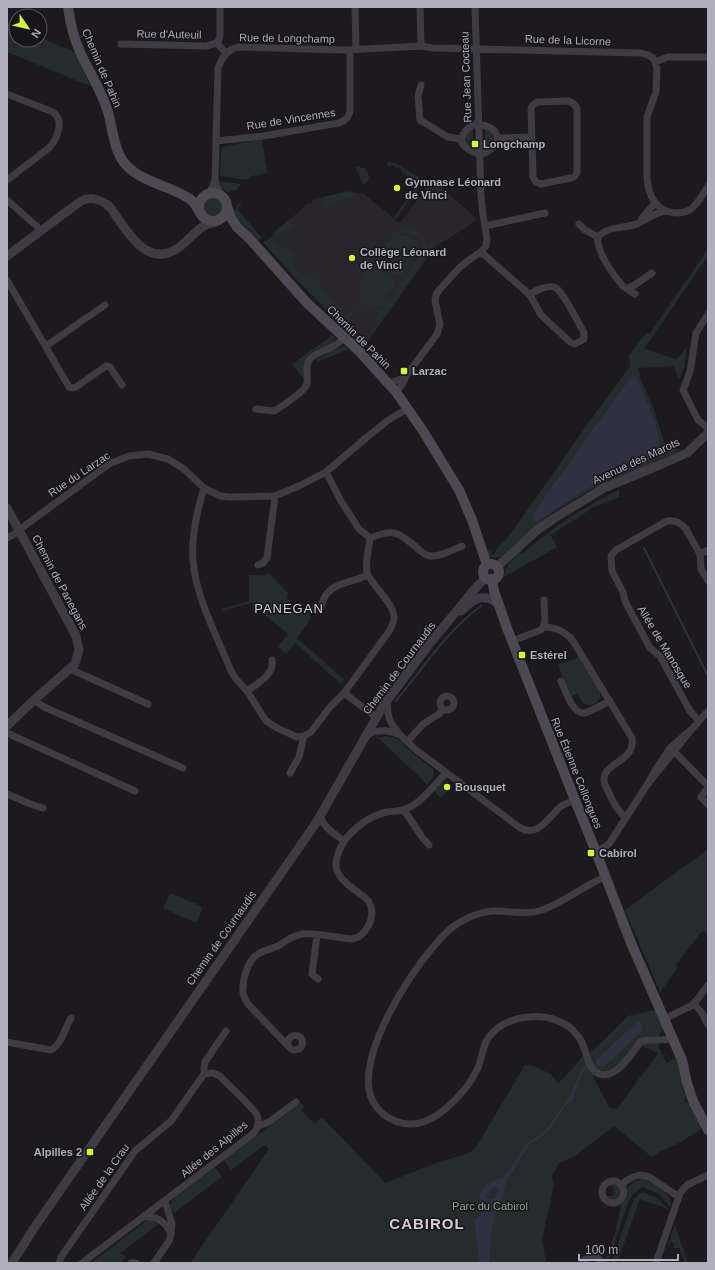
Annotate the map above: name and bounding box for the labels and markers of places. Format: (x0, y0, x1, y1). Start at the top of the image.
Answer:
place label: Longchamp (483, 138, 546, 150)
marker: Longchamp (470, 139, 480, 149)
place label: Gymnase Léonard de Vinci (405, 176, 501, 201)
marker: Gymnase Léonard de Vinci (392, 183, 402, 193)
place label: Collège Léonard de Vinci (360, 246, 446, 271)
marker: Collège Léonard de Vinci (347, 253, 357, 263)
place label: Larzac (412, 365, 447, 377)
marker: Larzac (399, 366, 409, 376)
place label: Estérel (530, 649, 567, 661)
marker: Estérel (517, 650, 527, 660)
place label: Bousquet (455, 781, 506, 793)
marker: Bousquet (442, 782, 452, 792)
place label: Cabirol (599, 847, 637, 859)
marker: Cabirol (586, 848, 596, 858)
place label: Alpilles 2 (34, 1146, 82, 1158)
marker: Alpilles 2 (85, 1147, 95, 1157)

